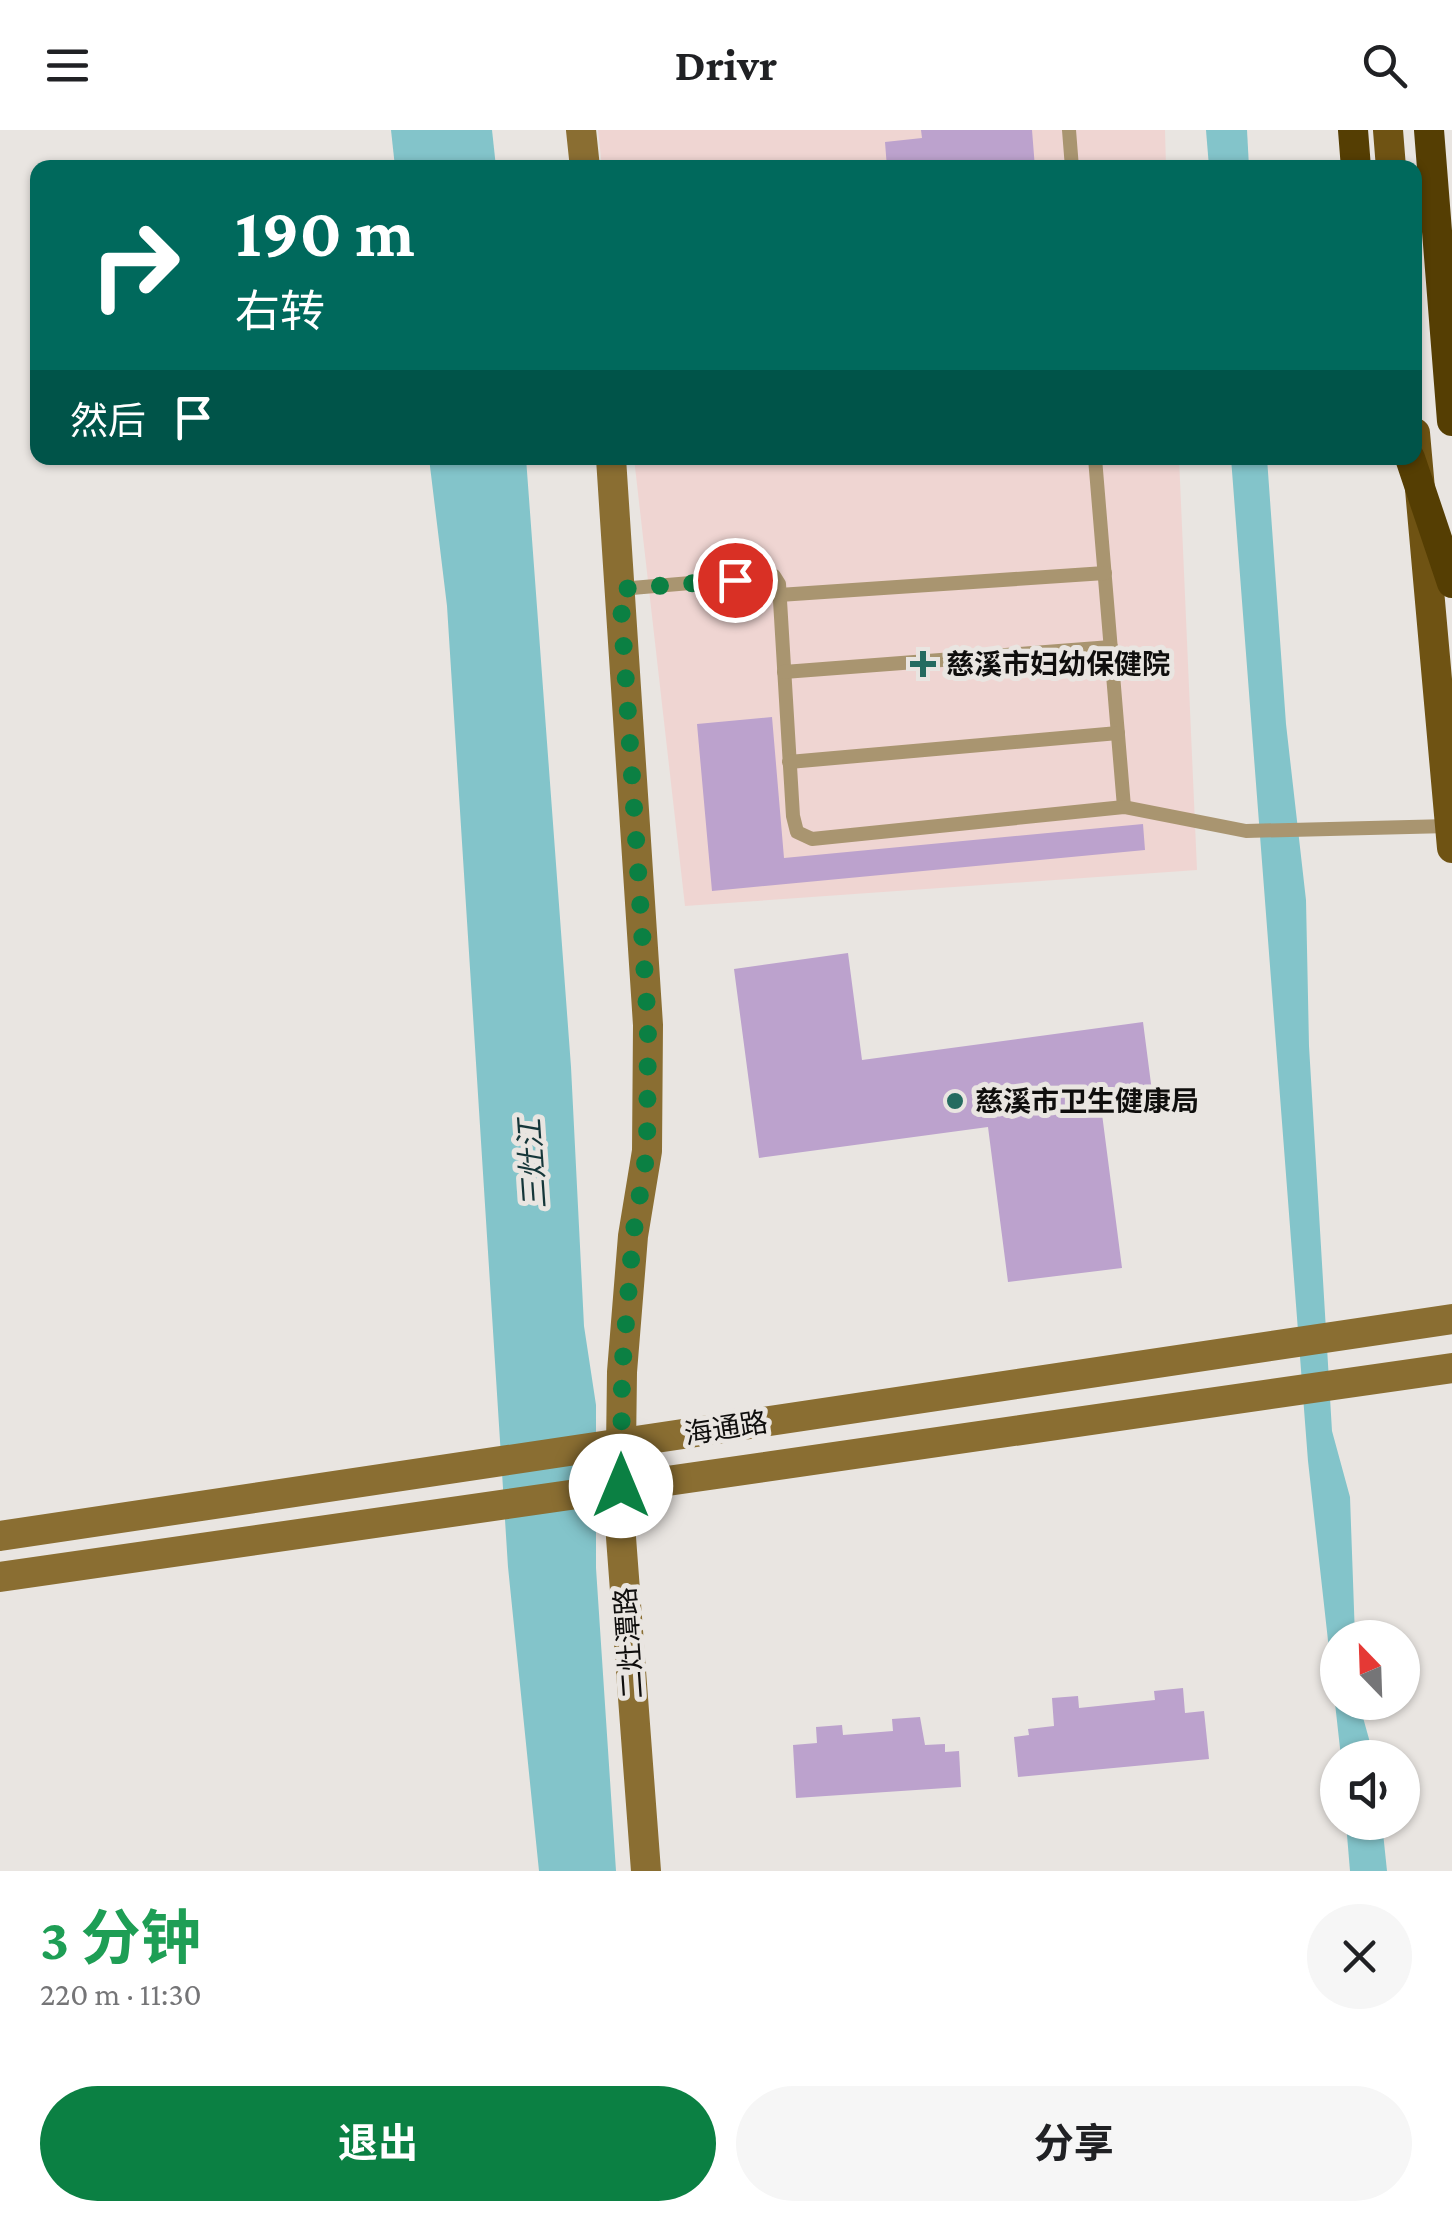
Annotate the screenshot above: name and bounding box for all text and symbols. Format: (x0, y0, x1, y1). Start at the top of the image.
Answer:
icon: menu (40, 38, 95, 93)
icon: search (1357, 38, 1412, 93)
text: Drivr (675, 40, 777, 90)
text: 190 m (235, 193, 415, 271)
icon: right (70, 200, 200, 330)
text: 右转 (235, 287, 325, 337)
icon: arrive (166, 390, 221, 445)
text: 然后 (70, 400, 146, 442)
pin (693, 538, 778, 623)
icon: arrive (708, 553, 763, 608)
place label: 慈溪市妇幼保健院 (946, 649, 1170, 680)
marker: 慈溪市妇幼保健院 (910, 651, 936, 677)
place label: 慈溪市卫生健康局 (975, 1086, 1199, 1117)
marker: 慈溪市卫生健康局 (944, 1090, 966, 1112)
water label: 三灶江 (512, 1115, 552, 1210)
street label: 海通路 (682, 1406, 770, 1450)
position arrow (569, 1434, 673, 1538)
street label: 二灶潭路 (610, 1586, 648, 1700)
north arrow (1320, 1620, 1420, 1720)
map controls (1320, 1620, 1420, 1840)
button: sound (1320, 1740, 1420, 1840)
button: close (1307, 1904, 1412, 2009)
text: 3 分钟 (40, 1905, 201, 1972)
text: 220 m · 11:30 (40, 1976, 202, 2012)
button: 退出 (40, 2086, 716, 2201)
button: 分享 (736, 2086, 1412, 2201)

